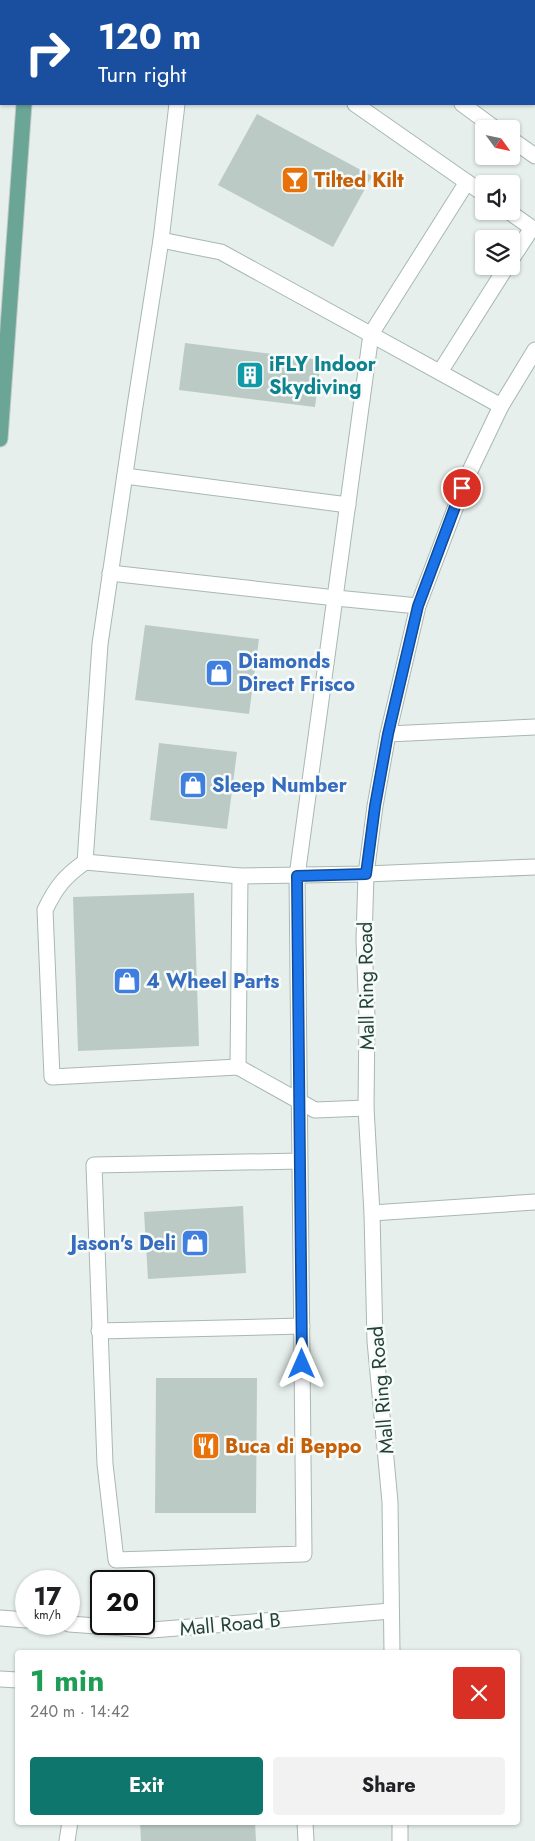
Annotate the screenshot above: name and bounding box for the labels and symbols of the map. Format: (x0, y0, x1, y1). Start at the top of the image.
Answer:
north arrow (475, 120, 520, 165)
bar icon: Tilted Kilt (280, 165, 310, 195)
place label: Tilted Kilt (314, 166, 404, 195)
place label: iFLY Indoor Skydiving (269, 350, 377, 402)
building icon: iFLY Indoor Skydiving (235, 360, 265, 390)
pin (441, 467, 483, 509)
place label: Diamonds Direct Frisco (238, 647, 355, 699)
shop icon: Diamonds Direct Frisco (204, 658, 234, 688)
shop icon: Sleep Number (178, 770, 208, 800)
place label: Sleep Number (212, 771, 348, 800)
street label: Mall Ring Road (351, 922, 382, 1050)
shop icon: 4 Wheel Parts (112, 966, 142, 996)
place label: 4 Wheel Parts (146, 967, 279, 996)
shop icon: Jason's Deli (180, 1228, 210, 1258)
place label: Jason's Deli (67, 1229, 176, 1258)
street label: Mall Ring Road (361, 1325, 402, 1455)
position arrow (275, 1337, 327, 1389)
restaurant icon: Buca di Beppo (191, 1431, 221, 1461)
place label: Buca di Beppo (225, 1432, 362, 1461)
speed limit sign: 20 (90, 1570, 155, 1635)
street label: Mall Road B (178, 1606, 282, 1643)

